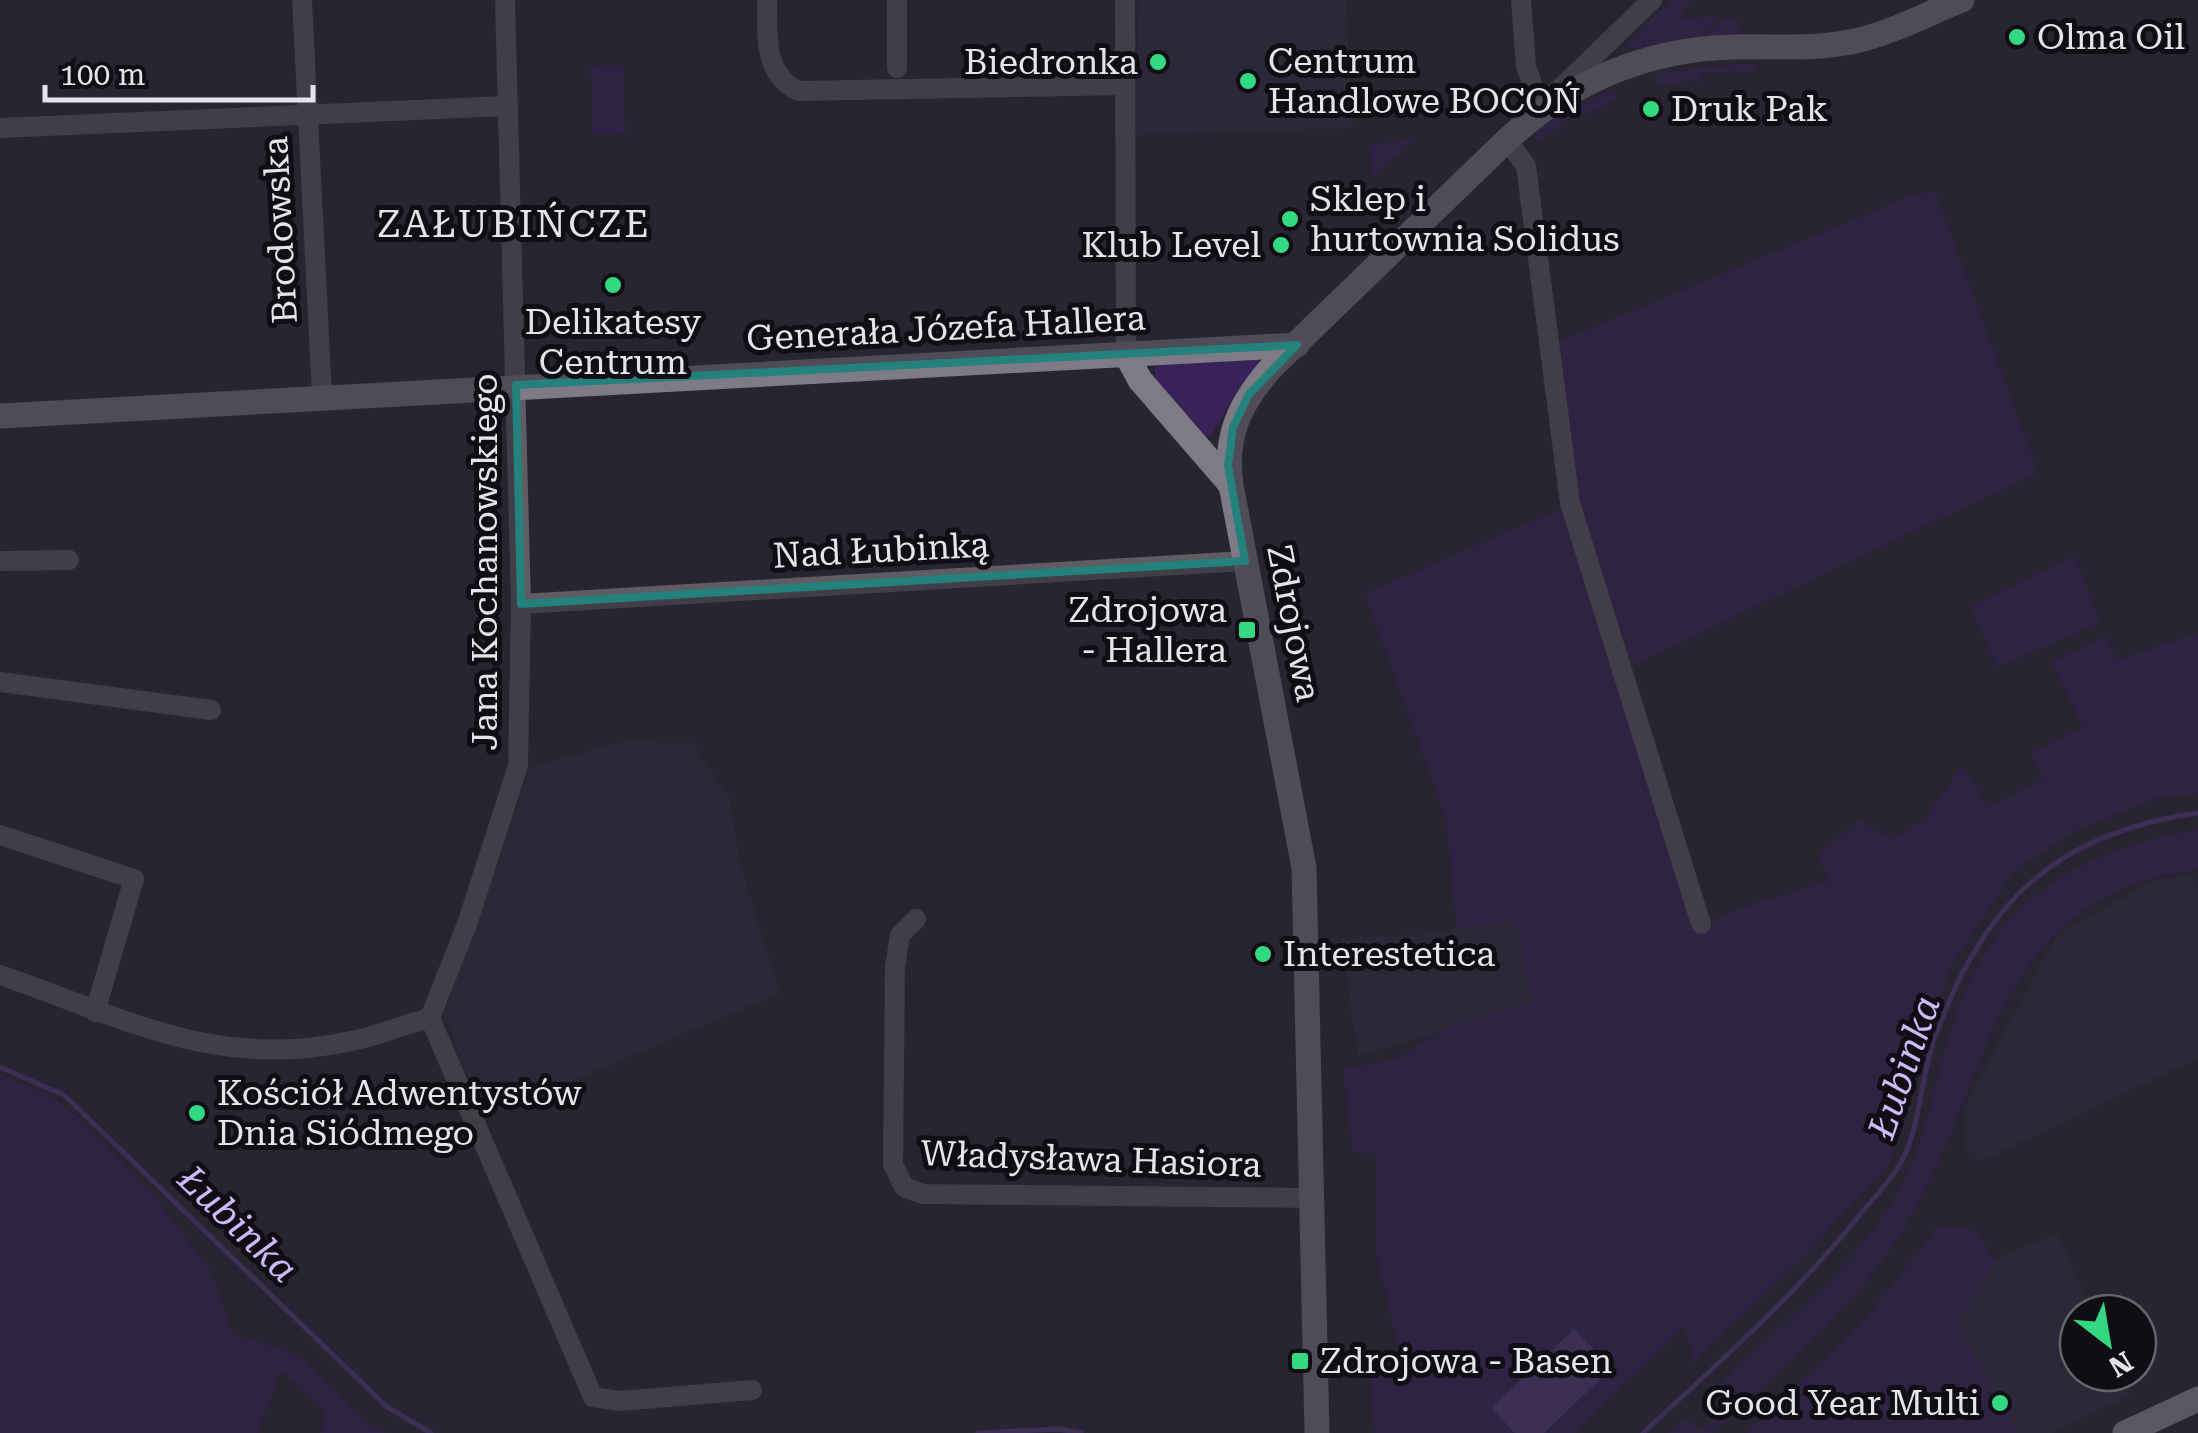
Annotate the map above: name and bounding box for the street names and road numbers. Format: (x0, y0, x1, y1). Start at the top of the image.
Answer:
street label: Brodowska (255, 135, 306, 325)
street label: Generała Józefa Hallera (745, 298, 1147, 359)
street label: Jana Kochanowskiego (465, 373, 506, 751)
street label: Nad Łubinką (772, 524, 990, 577)
street label: Zdrojowa (1258, 541, 1329, 705)
street label: Władysława Hasiora (920, 1133, 1262, 1186)

